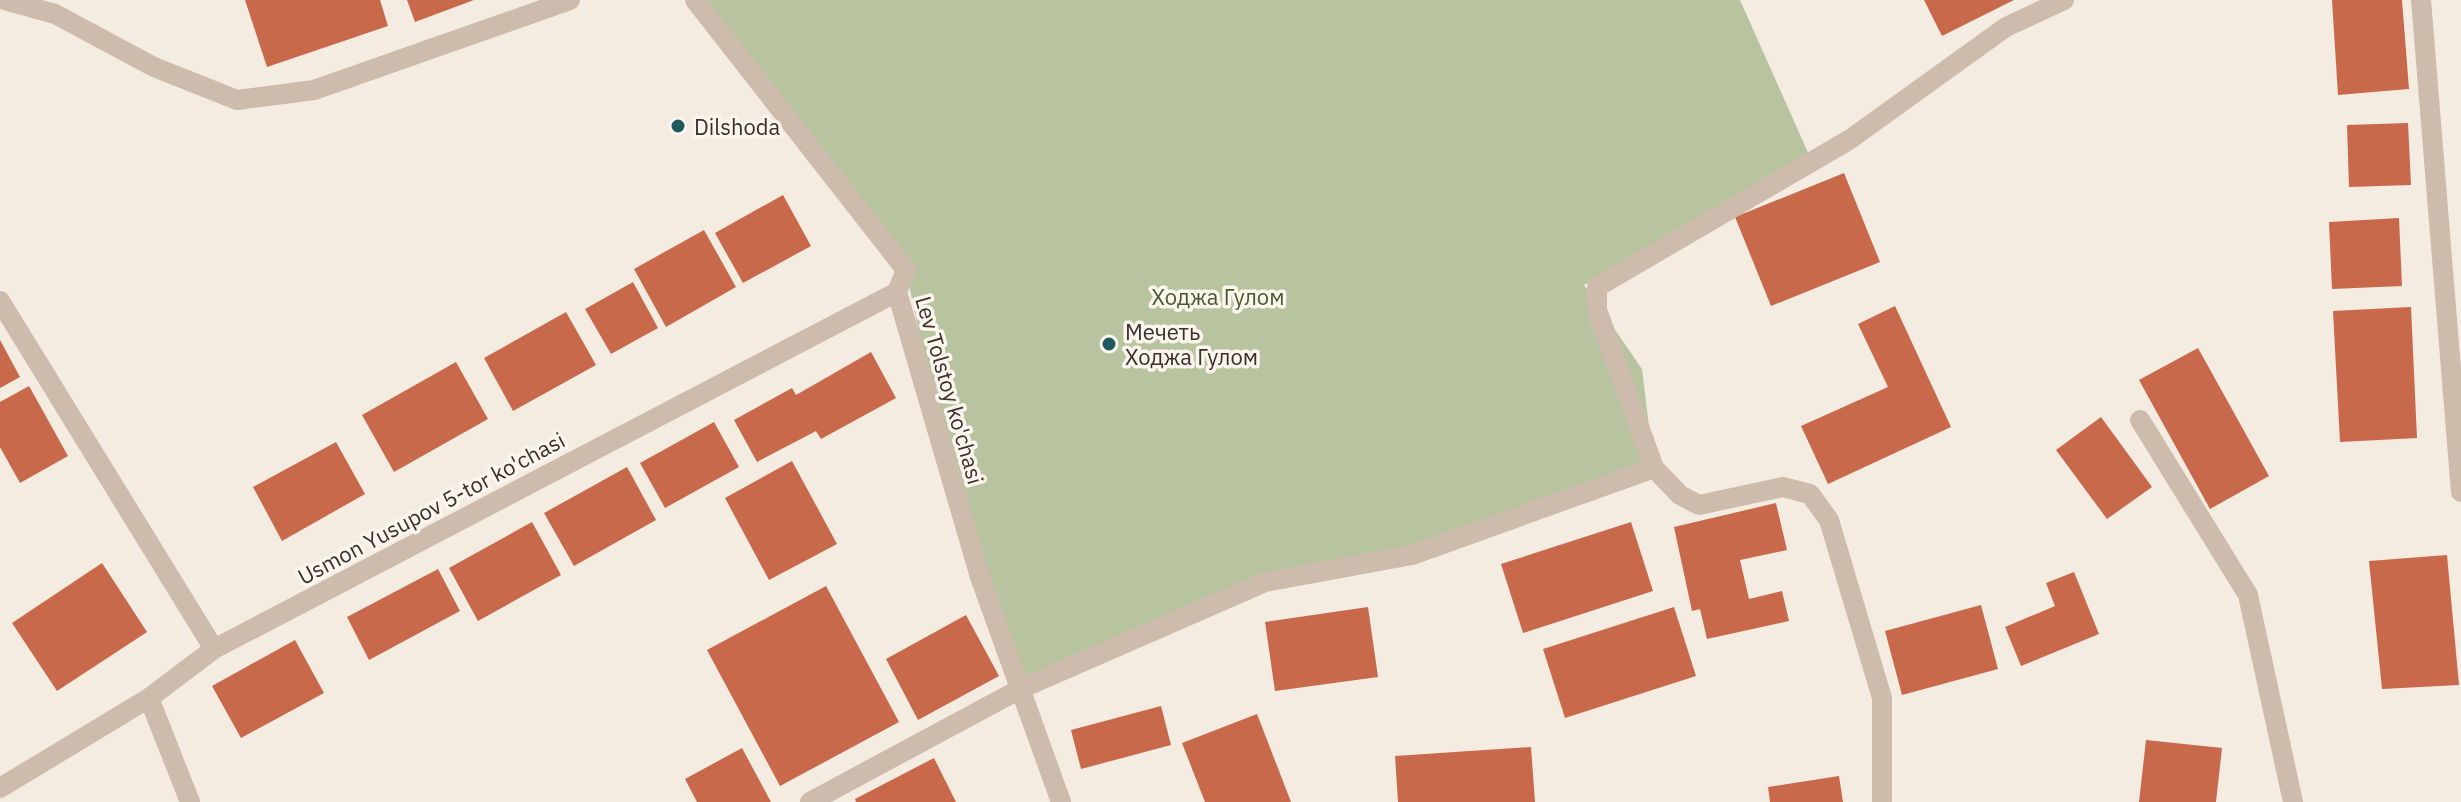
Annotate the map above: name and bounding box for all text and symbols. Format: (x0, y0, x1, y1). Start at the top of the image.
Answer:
place label: Dilshoda (694, 112, 781, 141)
marker: Dilshoda (669, 117, 687, 135)
park label: Ходжа Гулом (1151, 282, 1285, 311)
street label: Lev Tolstoy ko'chasi (909, 293, 991, 487)
place label: Мечеть Ходжа Гулом (1125, 317, 1258, 371)
marker: Мечеть Ходжа Гулом (1100, 335, 1118, 353)
street label: Usmon Yusupov 5-tor ko'chasi (292, 425, 570, 591)

